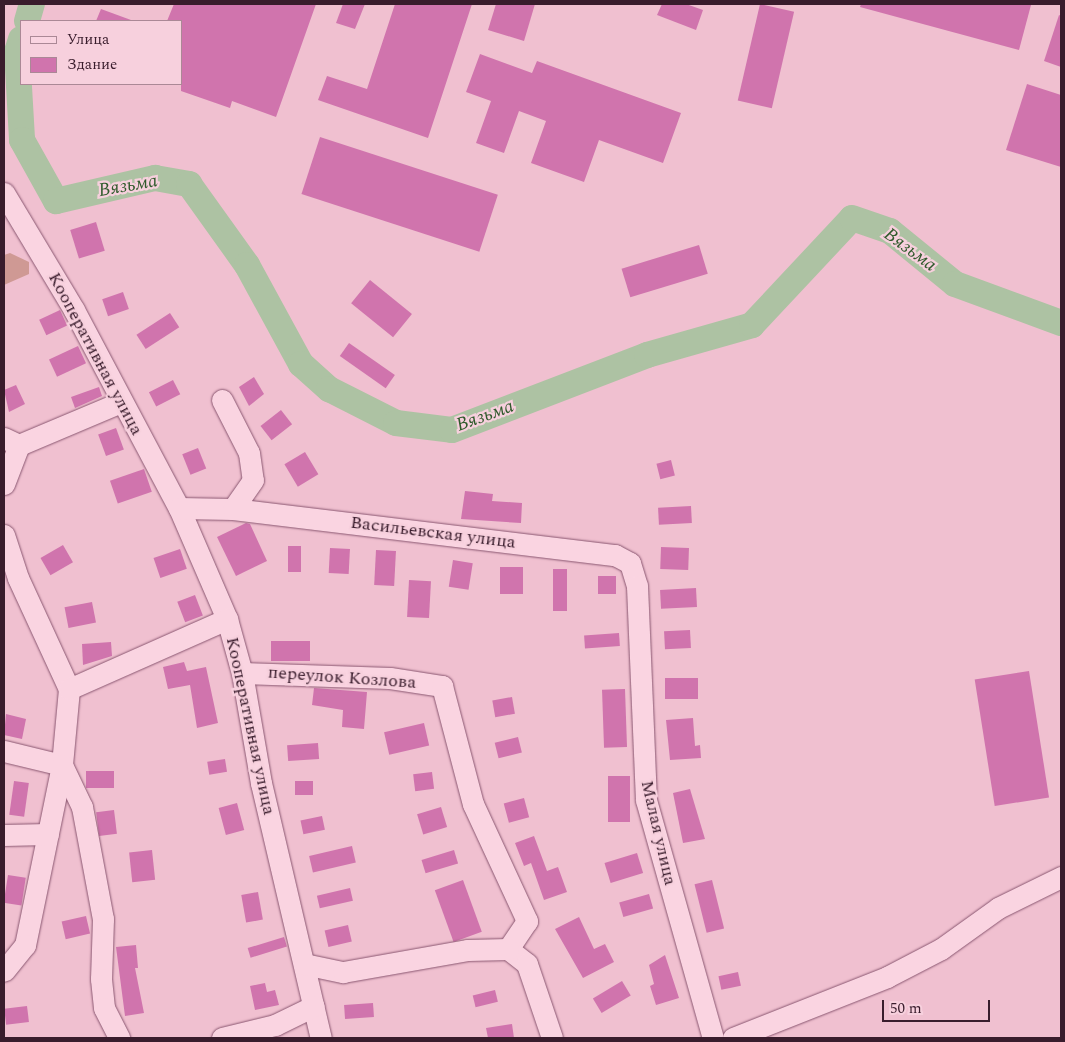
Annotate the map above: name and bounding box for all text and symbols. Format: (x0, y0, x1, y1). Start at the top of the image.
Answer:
legend (20, 20, 182, 85)
text: Улица (67, 28, 109, 51)
text: Здание (67, 53, 117, 76)
water label: Вязьма (97, 170, 159, 202)
water label: Вязьма (879, 223, 941, 277)
street label: Кооперативная улица (43, 269, 147, 439)
water label: Вязьма (453, 395, 517, 437)
street label: Васильевская улица (349, 512, 517, 554)
street label: Кооперативная улица (221, 635, 279, 817)
street label: переулок Козлова (267, 662, 417, 694)
street label: Малая улица (635, 778, 681, 888)
scale bar (885, 990, 992, 1022)
text: 50 m (890, 997, 922, 1020)

